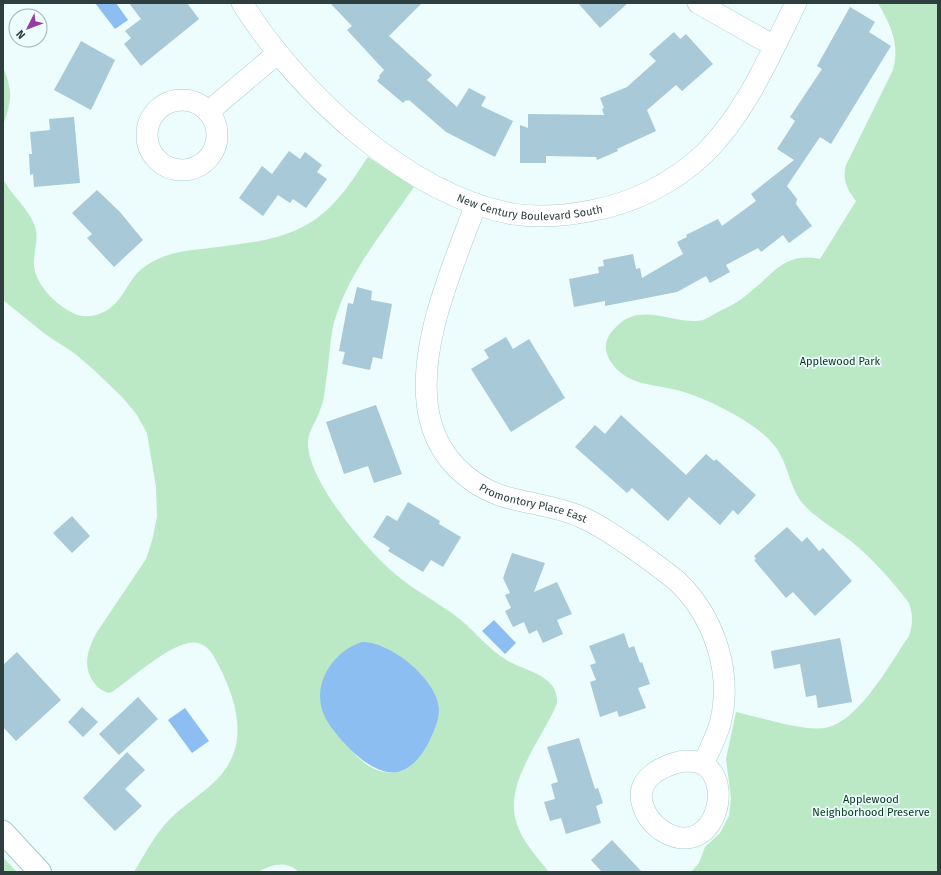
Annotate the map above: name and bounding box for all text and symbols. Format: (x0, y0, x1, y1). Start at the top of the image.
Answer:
north arrow (8, 8, 48, 48)
text: N (14, 27, 28, 41)
street label: New Century Boulevard South (455, 191, 604, 223)
park label: Applewood Park (800, 355, 881, 368)
street label: Promontory Place East (477, 480, 589, 525)
park label: Applewood Neighborhood Preserve (812, 793, 930, 819)

